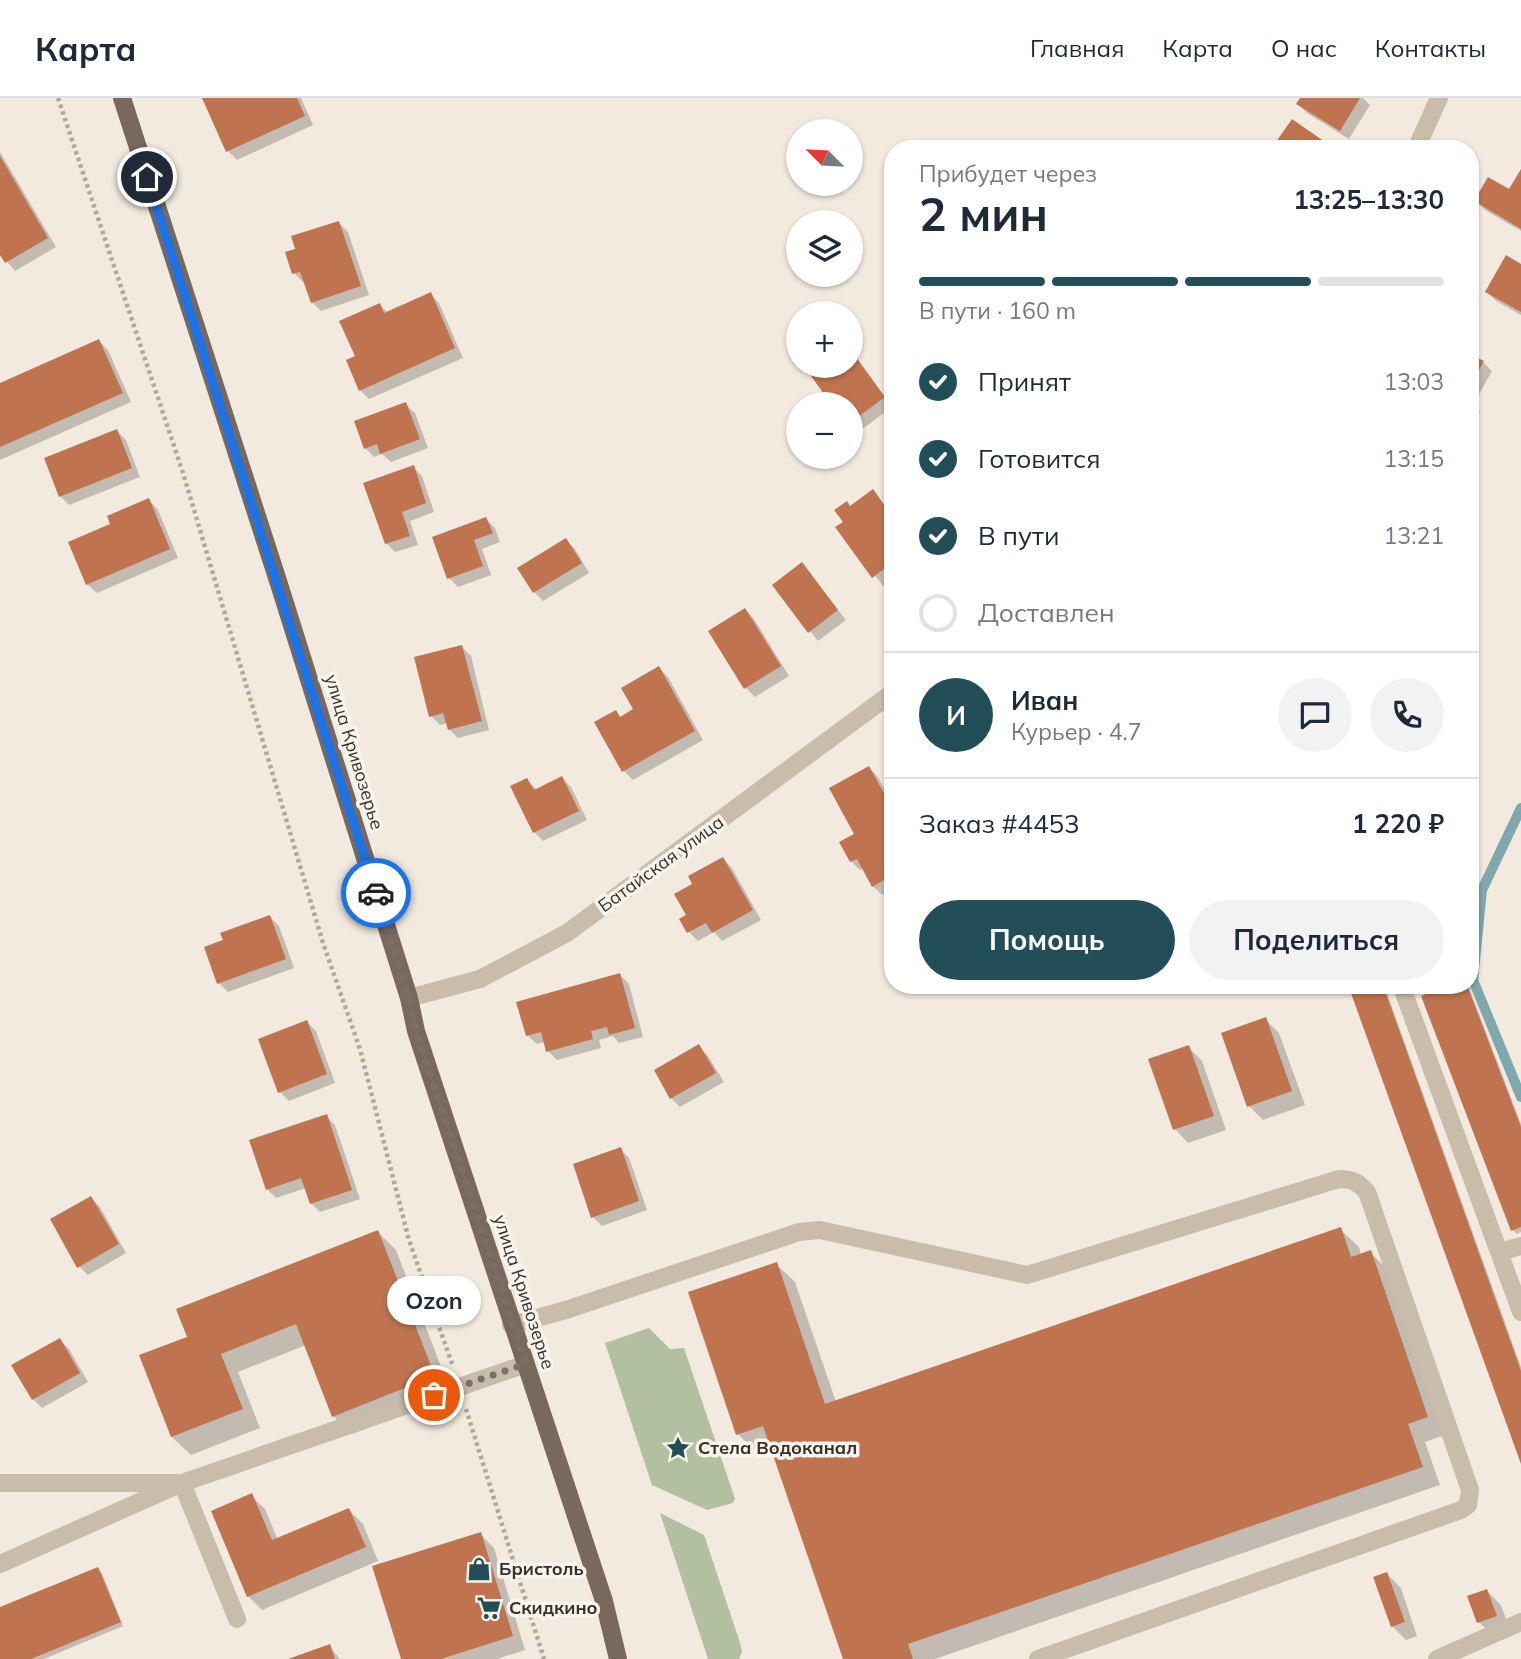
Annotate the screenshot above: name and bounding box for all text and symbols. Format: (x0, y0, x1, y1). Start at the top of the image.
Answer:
text: Карта (35, 28, 137, 69)
text: Главная (1030, 33, 1124, 63)
text: Карта (1162, 33, 1233, 63)
text: О нас (1271, 33, 1337, 63)
text: Контакты (1375, 33, 1486, 63)
north arrow (786, 119, 863, 196)
map controls (786, 119, 863, 469)
pin (117, 147, 177, 207)
icon: home (128, 158, 166, 196)
text: Прибудет через (919, 159, 1097, 188)
text: 13:25–13:30 (1293, 183, 1444, 216)
text: 2 мин (919, 185, 1048, 243)
button: layers (786, 210, 863, 287)
text: В пути · 160 m (919, 296, 1076, 325)
button: + (786, 301, 863, 378)
icon: check (919, 363, 957, 401)
text: Принят (978, 365, 1071, 398)
text: 13:03 (1384, 367, 1444, 396)
button: − (786, 392, 863, 469)
icon: check (919, 440, 957, 478)
text: Готовится (978, 442, 1101, 475)
text: 13:15 (1384, 444, 1444, 473)
icon: check (919, 517, 957, 555)
text: В пути (978, 519, 1059, 552)
text: 13:21 (1384, 521, 1444, 550)
text: Доставлен (978, 596, 1115, 629)
street label: улица Кривозерье (320, 671, 389, 832)
button: chat (1278, 678, 1352, 752)
button: phone (1370, 678, 1444, 752)
text: Иван (1011, 684, 1078, 717)
text: И (946, 699, 966, 732)
text: Курьер · 4.7 (1011, 717, 1142, 746)
text: Заказ #4453 (919, 807, 1080, 840)
text: 1 220 ₽ (1352, 807, 1444, 840)
street label: Батайская улица (593, 810, 728, 917)
courier (341, 858, 411, 928)
icon: car (357, 874, 395, 912)
button: Помощь (919, 900, 1175, 980)
button: Поделиться (1189, 900, 1444, 980)
street label: улица Кривозерье (489, 1212, 560, 1372)
callout: Ozon (387, 1276, 481, 1325)
text: Ozon (405, 1286, 463, 1315)
pin (404, 1365, 464, 1425)
icon: bag (415, 1376, 453, 1414)
place icon: Стела Водоканал (664, 1434, 692, 1462)
place label: Стела Водоканал (698, 1436, 857, 1459)
shop icon: Бристоль (465, 1555, 493, 1583)
place label: Бристоль (499, 1557, 584, 1580)
supermarket icon: Скидкино (475, 1594, 503, 1622)
place label: Скидкино (509, 1596, 598, 1619)

